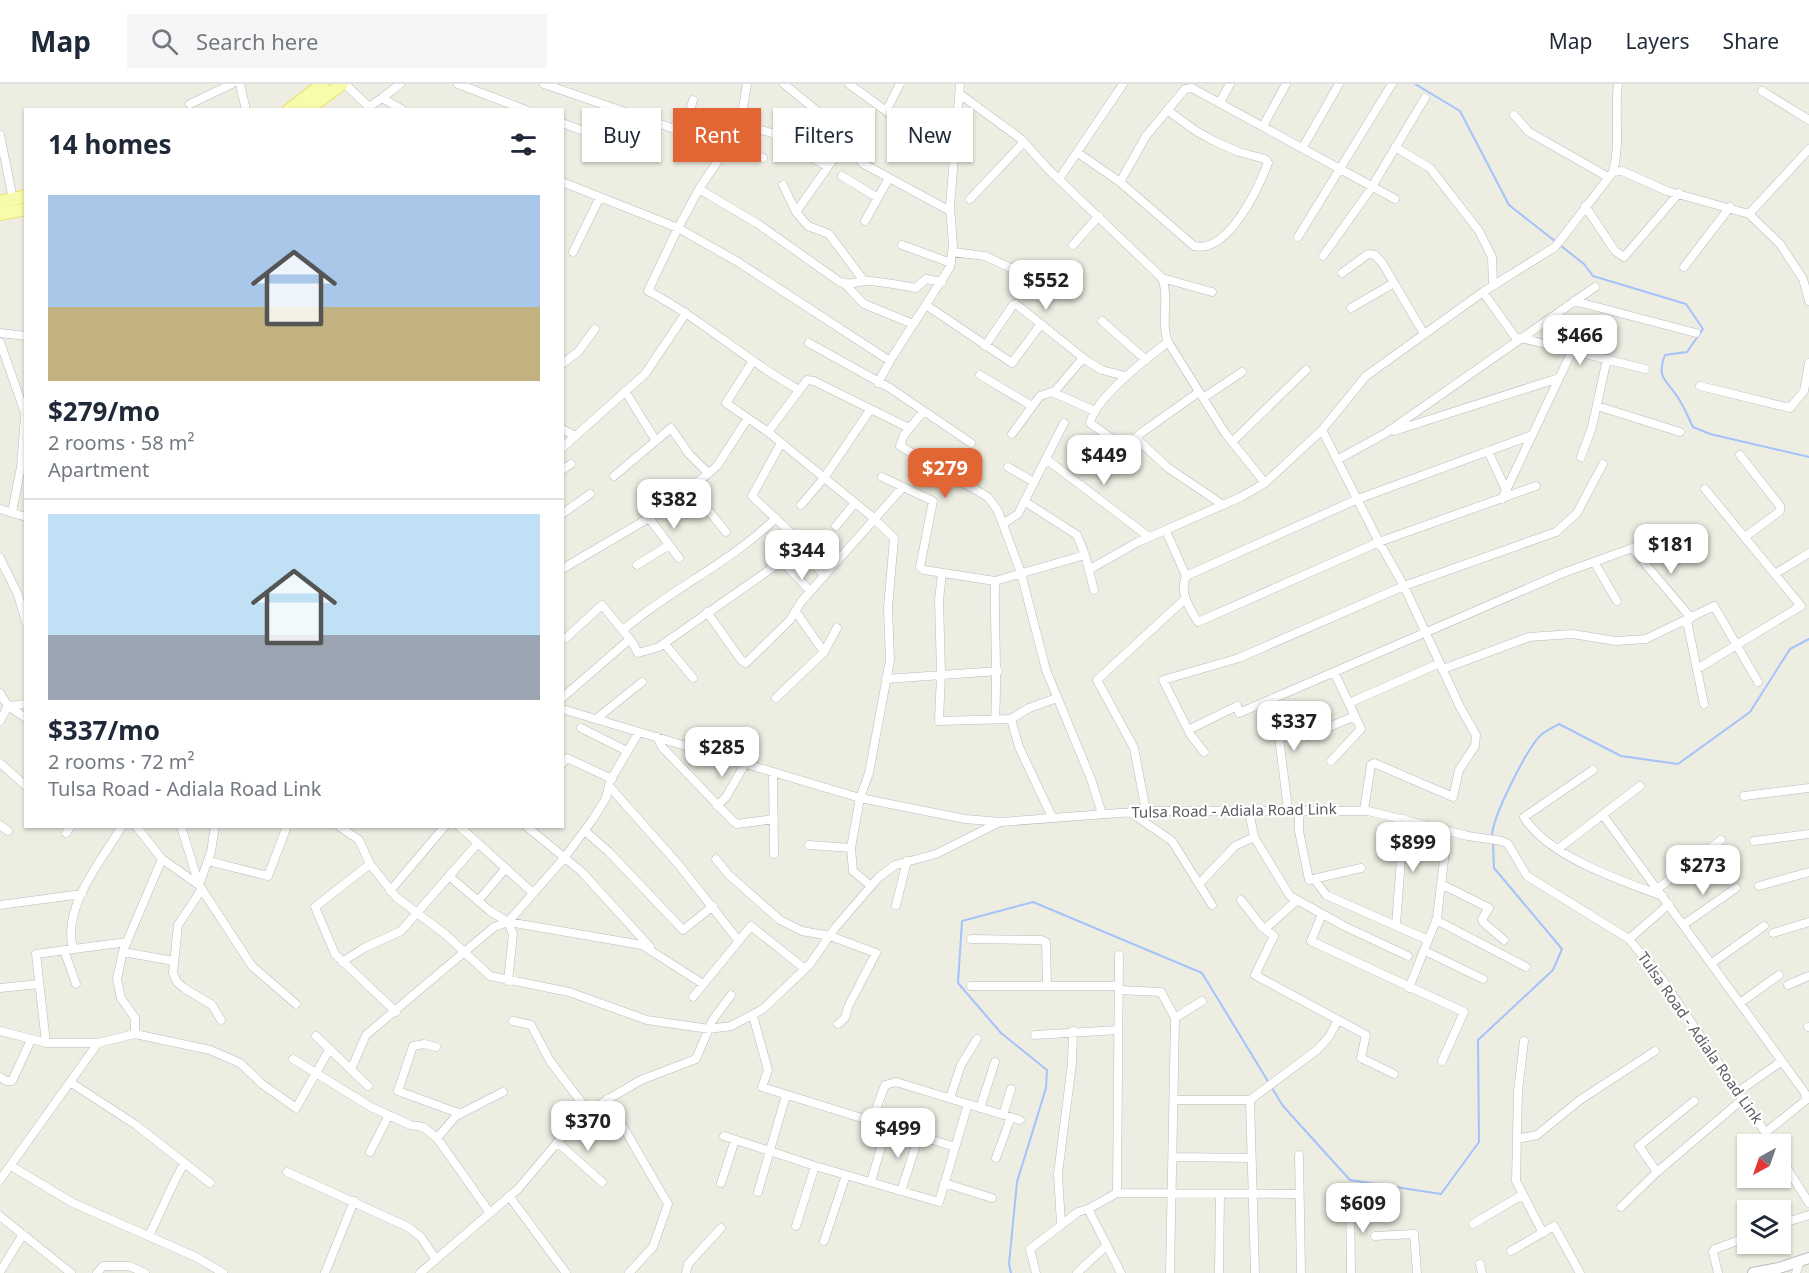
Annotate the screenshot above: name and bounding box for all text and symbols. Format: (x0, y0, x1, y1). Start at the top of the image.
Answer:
search box (127, 14, 547, 68)
text: Map (30, 22, 91, 60)
icon: search (148, 25, 181, 58)
text: Search here (196, 26, 318, 56)
text: Map (1549, 27, 1593, 55)
text: Layers (1626, 27, 1690, 55)
text: Share (1723, 27, 1779, 55)
chip: Buy (582, 108, 661, 162)
chip: Rent (673, 108, 761, 162)
chip: Filters (773, 108, 875, 162)
chip: New (887, 108, 973, 162)
text: 14 homes (48, 126, 172, 162)
icon: filters (507, 128, 540, 161)
icon: home (240, 234, 348, 342)
pin: $552 (1010, 260, 1082, 311)
text: $552 (1023, 266, 1069, 293)
pin: $466 (1544, 315, 1616, 366)
text: $466 (1557, 321, 1603, 348)
text: $279/mo (48, 393, 160, 429)
text: 2 rooms · 58 m² (48, 429, 195, 456)
pin: $449 (1068, 435, 1140, 486)
text: $449 (1081, 441, 1127, 468)
pin: $279 (909, 448, 981, 499)
text: $279 (922, 454, 968, 481)
text: Apartment (48, 456, 149, 483)
pin: $382 (638, 479, 710, 530)
text: $382 (651, 485, 697, 512)
pin: $181 (1635, 524, 1707, 575)
pin: $344 (766, 530, 838, 581)
text: $181 (1648, 530, 1694, 557)
text: $344 (779, 536, 825, 563)
icon: home (240, 553, 348, 661)
pin: $337 (1258, 701, 1330, 752)
text: $337 (1271, 707, 1317, 734)
text: $337/mo (48, 712, 160, 748)
pin: $285 (686, 727, 758, 778)
text: $285 (699, 733, 745, 760)
text: 2 rooms · 72 m² (48, 748, 195, 775)
text: Tulsa Road - Adiala Road Link (48, 775, 322, 802)
street label: Tulsa Road - Adiala Road Link (1131, 798, 1337, 822)
pin: $899 (1377, 822, 1449, 873)
text: $899 (1390, 828, 1436, 855)
pin: $273 (1667, 845, 1739, 896)
text: $273 (1680, 851, 1726, 878)
street label: Tulsa Road - Adiala Road Link (1634, 948, 1768, 1127)
pin: $370 (552, 1101, 624, 1152)
text: $370 (565, 1107, 611, 1134)
pin: $499 (862, 1108, 934, 1159)
text: $499 (875, 1114, 921, 1141)
north arrow (1737, 1134, 1791, 1188)
map controls (1737, 1134, 1791, 1254)
pin: $609 (1327, 1183, 1399, 1234)
text: $609 (1340, 1189, 1386, 1216)
button: layers (1737, 1200, 1791, 1254)

